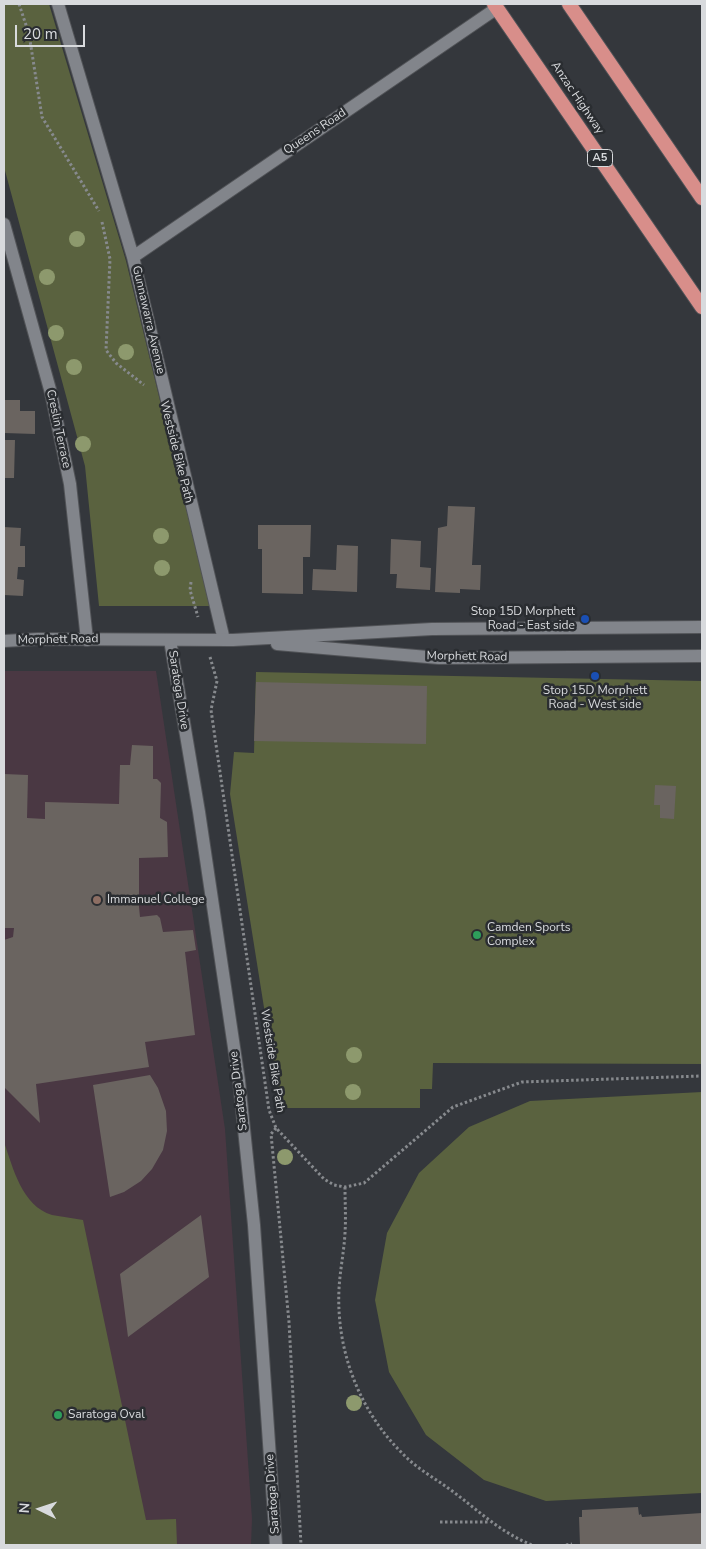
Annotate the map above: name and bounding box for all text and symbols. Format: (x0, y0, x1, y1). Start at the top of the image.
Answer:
scale bar (18, 15, 88, 47)
text: 20 m (23, 24, 58, 44)
street label: Anzac Highway (547, 59, 607, 137)
street label: Queens Road (281, 106, 349, 158)
road number: A5 (588, 150, 612, 167)
street label: Gunnawarra Avenue (129, 265, 167, 375)
street label: Creslin Terrace (43, 388, 73, 470)
street label: Westside Bike Path (156, 399, 196, 505)
place label: Stop 15D Morphett Road - East side (471, 605, 575, 633)
marker: Stop 15D Morphett Road - East side (579, 613, 591, 625)
street label: Morphett Road (18, 632, 98, 648)
street label: Saratoga Drive (165, 649, 191, 731)
street label: Morphett Road (427, 649, 507, 665)
marker: Stop 15D Morphett Road - West side (589, 670, 601, 682)
place label: Stop 15D Morphett Road - West side (543, 684, 647, 712)
place label: Immanuel College (107, 893, 205, 907)
marker: Immanuel College (91, 894, 103, 906)
place label: Camden Sports Complex (487, 921, 570, 949)
marker: Camden Sports Complex (471, 929, 483, 941)
street label: Westside Bike Path (257, 1008, 287, 1114)
street label: Saratoga Drive (227, 1050, 251, 1132)
place label: Saratoga Oval (68, 1408, 145, 1422)
marker: Saratoga Oval (52, 1409, 64, 1421)
street label: Saratoga Drive (263, 1454, 283, 1534)
north arrow (15, 1484, 65, 1534)
text: N (15, 1502, 34, 1514)

